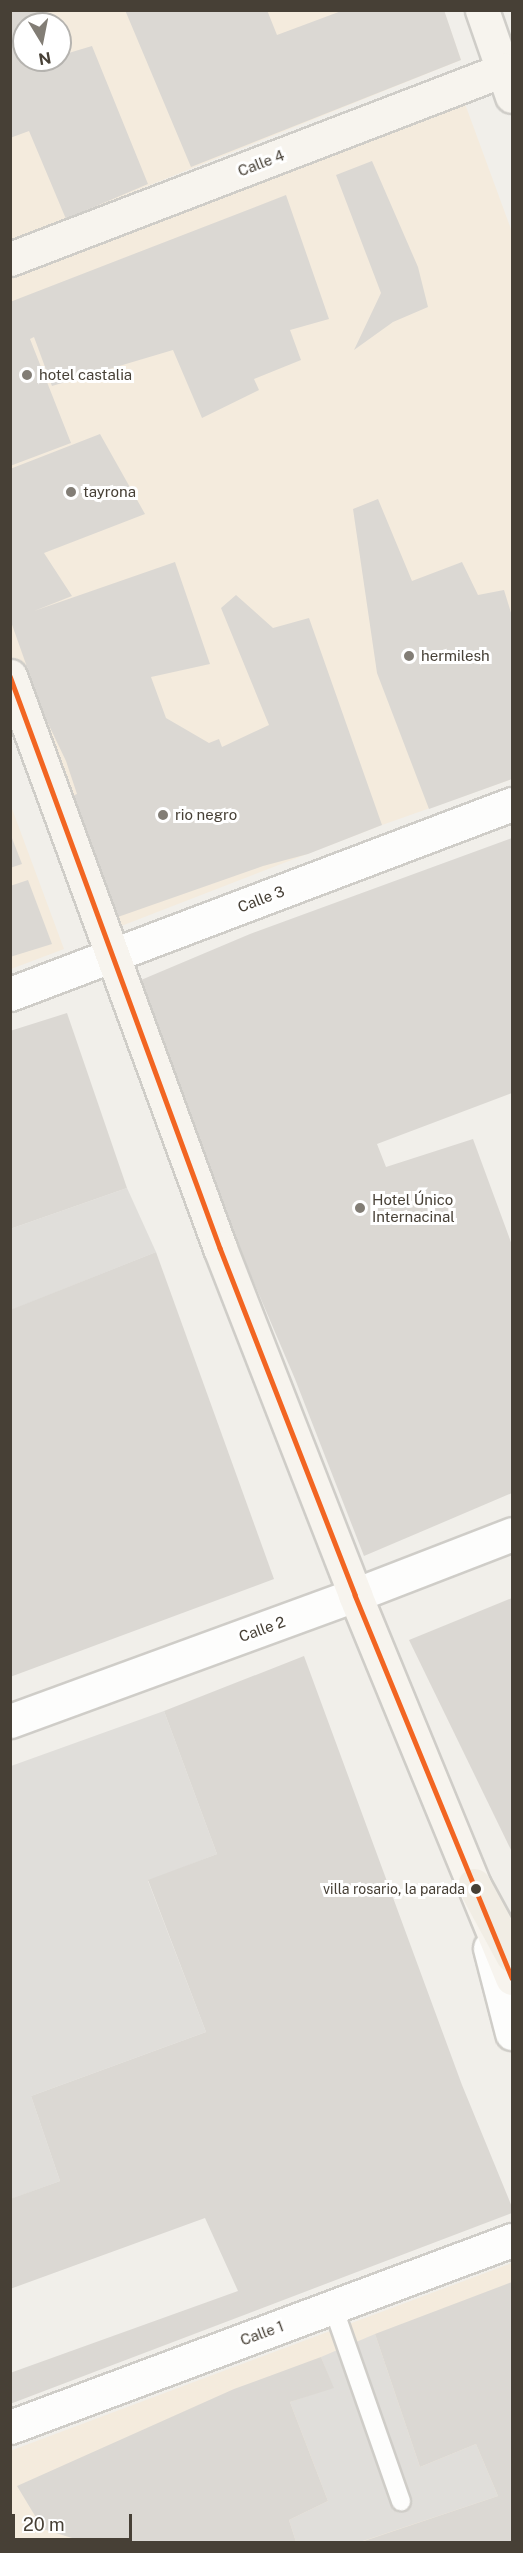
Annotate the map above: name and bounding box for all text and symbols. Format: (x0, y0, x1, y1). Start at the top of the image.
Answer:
north arrow (12, 12, 72, 72)
text: N (37, 48, 53, 69)
street label: Calle 4 (235, 146, 287, 180)
place label: hotel castalia (39, 366, 132, 384)
marker: hotel castalia (20, 368, 34, 382)
place label: tayrona (83, 483, 136, 501)
marker: tayrona (64, 485, 78, 499)
place label: hermilesh (421, 647, 490, 665)
marker: hermilesh (402, 649, 416, 663)
place label: rio negro (175, 806, 237, 824)
marker: rio negro (156, 808, 170, 822)
street label: Calle 3 (235, 882, 287, 916)
place label: Hotel Único Internacinal (372, 1190, 455, 1225)
marker: Hotel Único Internacinal (353, 1201, 367, 1215)
street label: Calle 2 (236, 1612, 288, 1646)
place label: villa rosario, la parada (323, 1881, 465, 1897)
marker: villa rosario, la parada (470, 1883, 482, 1895)
street label: Calle 1 (238, 2317, 286, 2349)
scale bar (15, 2502, 135, 2540)
text: 20 m (23, 2514, 65, 2535)

